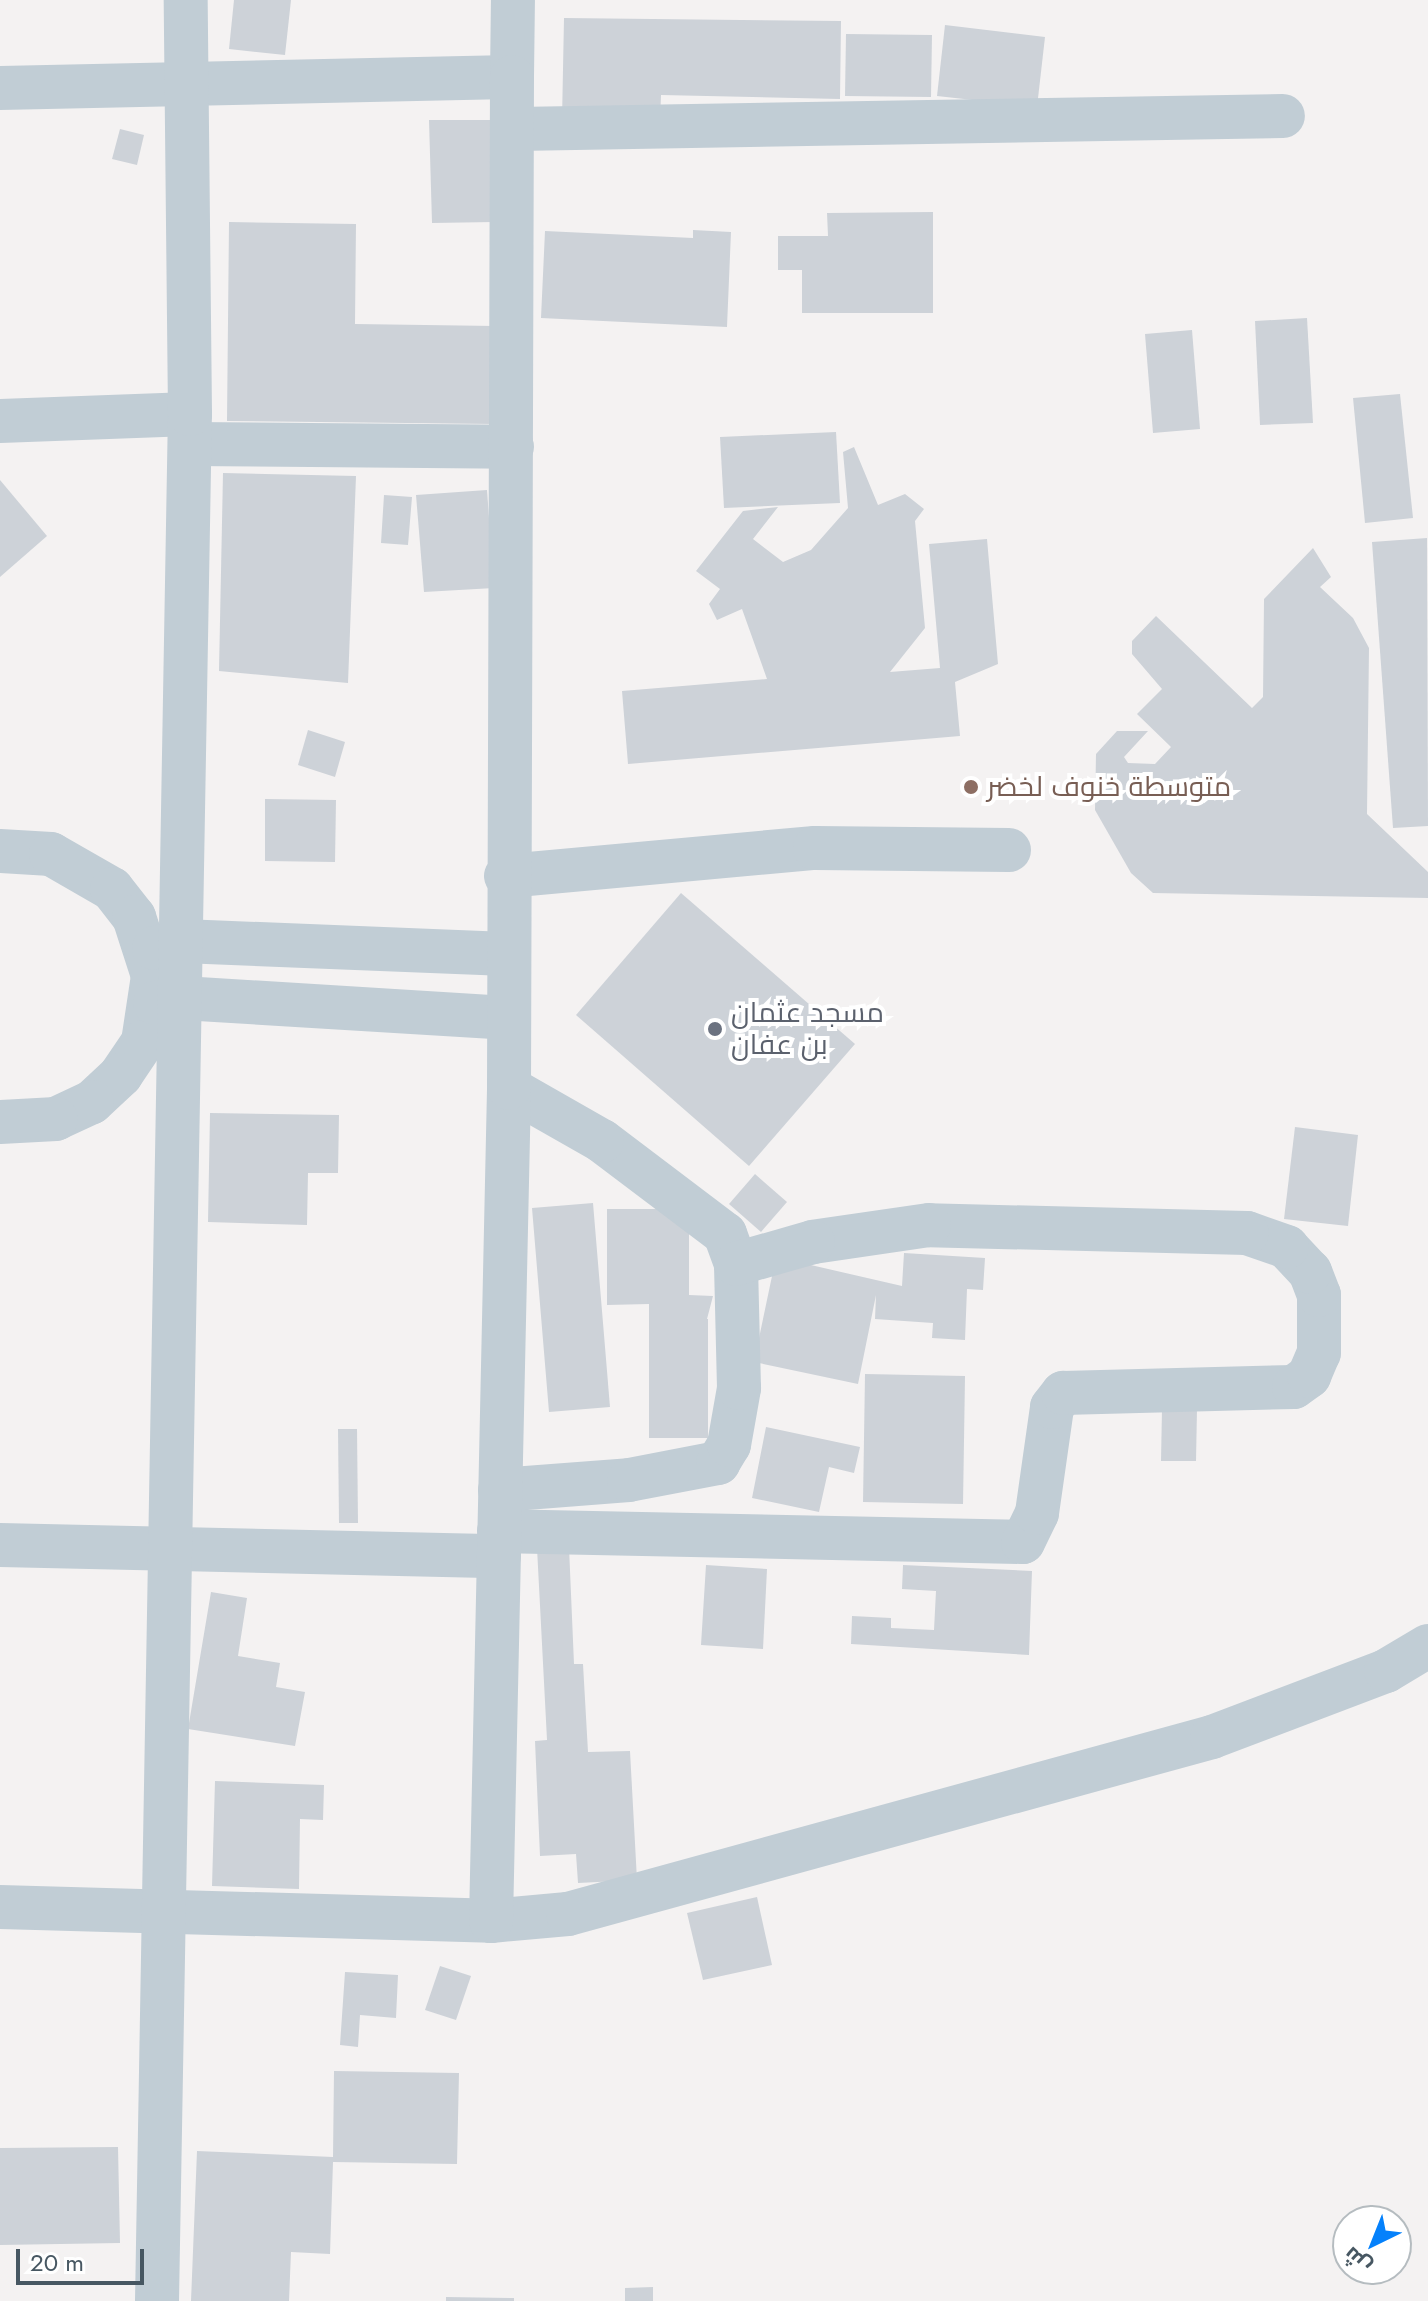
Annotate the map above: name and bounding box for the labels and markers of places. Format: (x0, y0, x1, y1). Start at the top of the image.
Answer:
place label: متوسطة خنوف لخضر (987, 770, 1231, 804)
marker: متوسطة خنوف لخضر (962, 778, 980, 796)
place label: مسجد عثمان بن عفان (731, 996, 884, 1062)
marker: مسجد عثمان بن عفان (706, 1020, 724, 1038)

